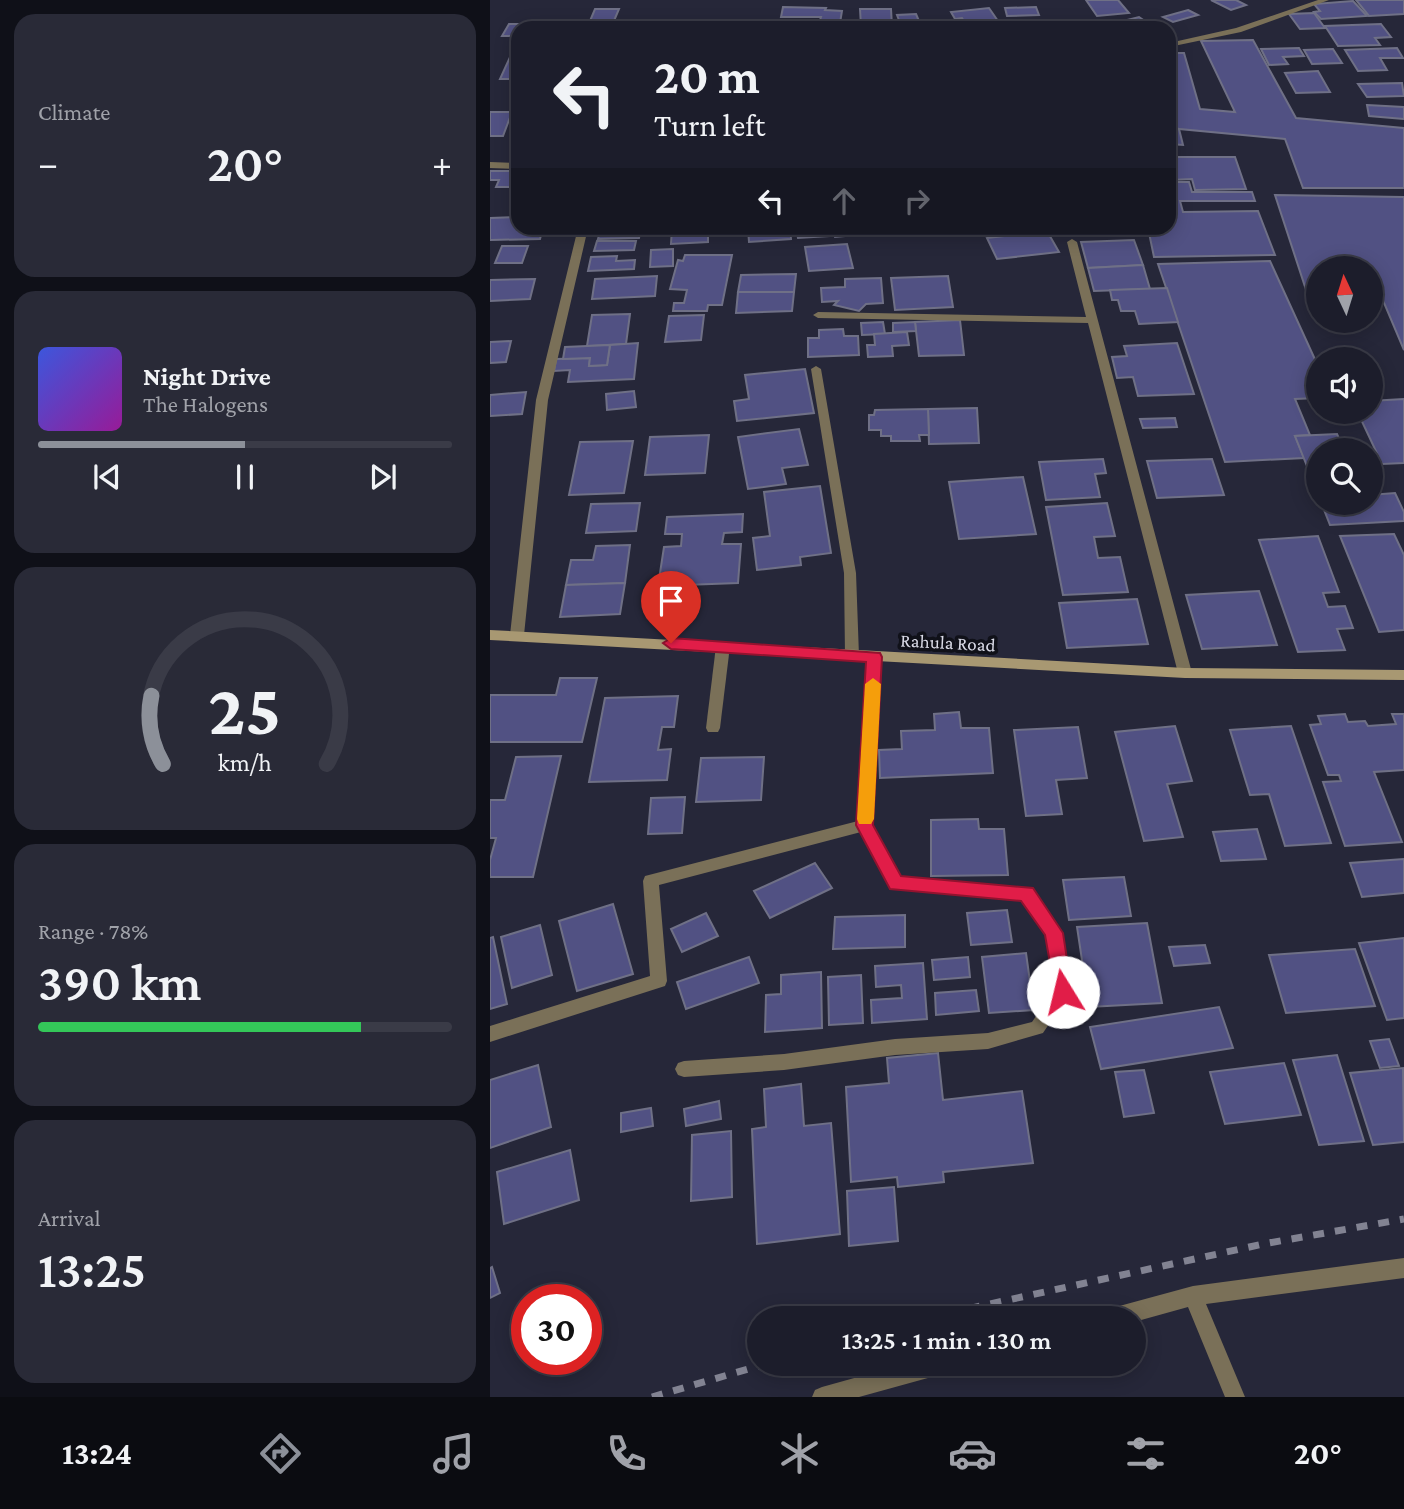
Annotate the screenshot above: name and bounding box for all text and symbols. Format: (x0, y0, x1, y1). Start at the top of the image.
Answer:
icon: left (539, 49, 630, 140)
text: 20 m (654, 49, 760, 104)
text: Climate (38, 99, 110, 125)
text: Turn left (654, 107, 765, 143)
text: 20° (207, 134, 283, 192)
text: − (38, 142, 58, 184)
text: + (432, 142, 452, 184)
icon: left (752, 182, 790, 220)
icon: ahead (825, 182, 863, 220)
icon: right (898, 182, 936, 220)
north arrow (1306, 256, 1382, 332)
map controls (1306, 256, 1383, 515)
button: sound (1306, 347, 1383, 424)
text: Night Drive (143, 362, 271, 391)
text: The Halogens (143, 391, 268, 417)
button: search (1306, 438, 1383, 515)
icon: previous (88, 458, 126, 496)
icon: pause (226, 458, 264, 496)
icon: next (364, 458, 402, 496)
pin (641, 571, 701, 643)
icon: arrive (652, 582, 690, 620)
street label: Rahula Road (900, 630, 996, 655)
text: 25 (209, 670, 281, 751)
text: km/h (218, 749, 272, 776)
text: Range · 78% (38, 918, 148, 944)
text: 390 km (38, 953, 201, 1011)
position arrow (1026, 955, 1100, 1029)
text: Arrival (38, 1205, 101, 1231)
text: 13:25 (38, 1240, 146, 1298)
speed limit sign: 30 (511, 1284, 602, 1375)
text: 13:25 · 1 min · 130 m (842, 1326, 1051, 1355)
icon: directions (256, 1429, 305, 1478)
icon: music (429, 1429, 478, 1478)
icon: phone (602, 1429, 651, 1478)
icon: climate (775, 1429, 824, 1478)
icon: car (948, 1429, 997, 1478)
icon: filters (1121, 1429, 1170, 1478)
text: 13:24 (62, 1435, 132, 1471)
text: 20° (1294, 1435, 1342, 1471)

